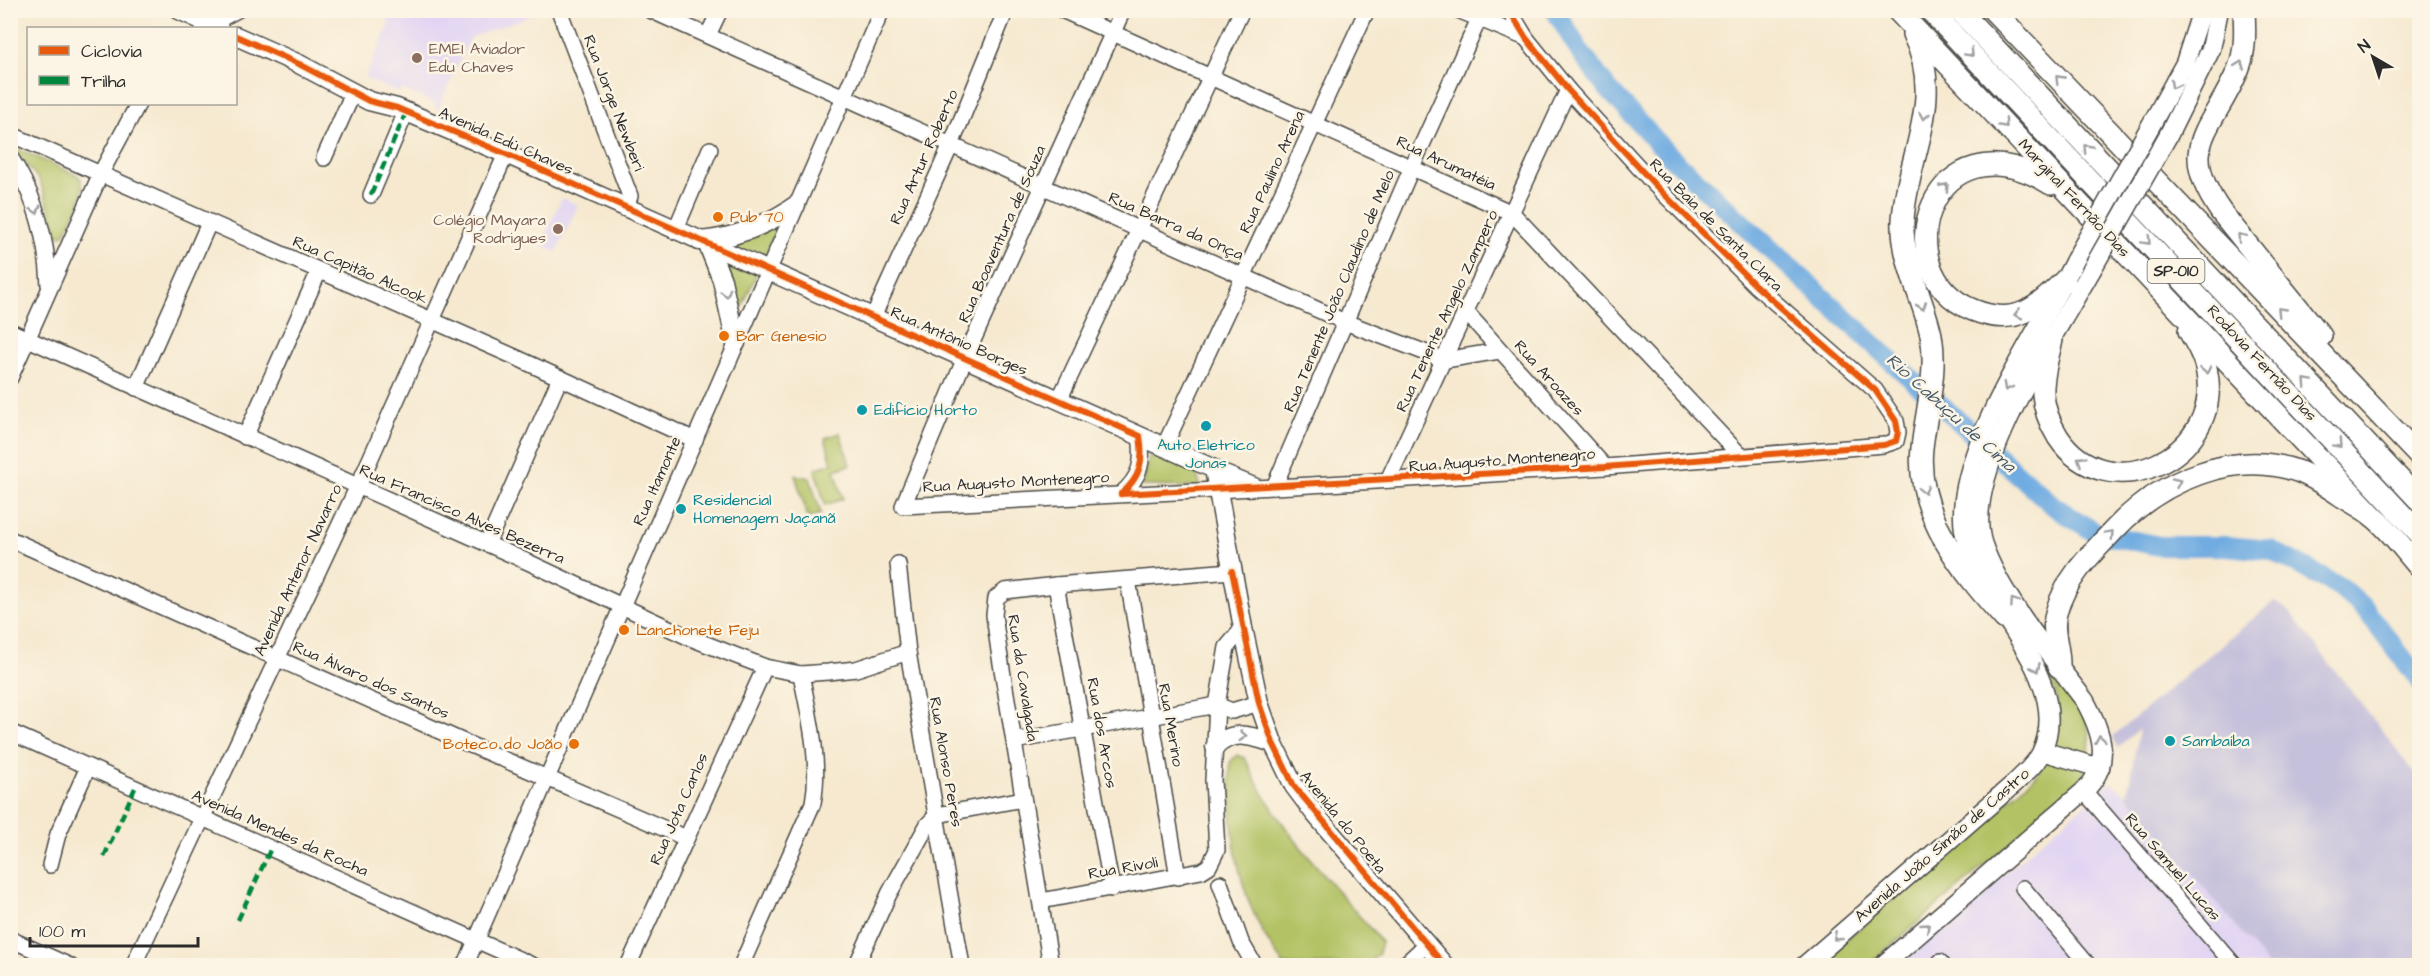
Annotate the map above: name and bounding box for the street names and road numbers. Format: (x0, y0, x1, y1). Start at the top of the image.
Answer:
street label: Rua Jorge Newberi (577, 32, 650, 175)
street label: Rua Artur Roberto (884, 86, 964, 228)
street label: Avenida Edú Chaves (435, 101, 577, 181)
street label: Rua Paulino Arena (1234, 107, 1310, 237)
street label: Rua Arumatéia (1393, 130, 1499, 196)
street label: Marginal Fernão Dias (2012, 134, 2135, 263)
street label: Rua Boaventura de Souza (953, 142, 1051, 326)
street label: Rua Baia de Santa Clara (1645, 154, 1787, 296)
street label: Rua Tenente João Claudino de Melo (1278, 167, 1400, 415)
street label: Rua Barra da Onça (1105, 186, 1247, 266)
street label: Rua Tenente Angelo Zampero (1390, 206, 1504, 416)
street label: Rua Capitão Alcook (289, 230, 431, 310)
road number: SP-010 (2148, 259, 2204, 283)
street label: Rodovia Fernão Dias (2202, 300, 2322, 426)
street label: Rua Antônio Borges (887, 301, 1031, 382)
street label: Rua Aroazes (1509, 335, 1589, 421)
street label: Rua Itamonte (627, 433, 687, 529)
street label: Rua Augusto Montenegro (1408, 443, 1596, 478)
street label: Rua Francisco Alves Bezerra (356, 459, 568, 569)
street label: Rua Augusto Montenegro (922, 466, 1110, 499)
street label: Avenida Antenor Navarro (248, 480, 348, 660)
street label: Rua da Cavalgada (1001, 613, 1044, 743)
street label: Rua Álvaro dos Santos (289, 636, 453, 724)
street label: Rua dos Arcos (1081, 676, 1123, 790)
street label: Rua Merino (1153, 682, 1189, 768)
street label: Rua Alonso Peres (924, 695, 968, 829)
street label: Rua Jota Carlos (644, 750, 714, 868)
street label: Avenida João Simão de Castro (1850, 763, 2034, 927)
street label: Avenida do Poeta (1295, 766, 1391, 878)
street label: Avenida Mendes da Rocha (188, 784, 372, 882)
street label: Rua Samuel Lucas (2120, 808, 2226, 926)
street label: Rua Rivoli (1087, 851, 1160, 885)

